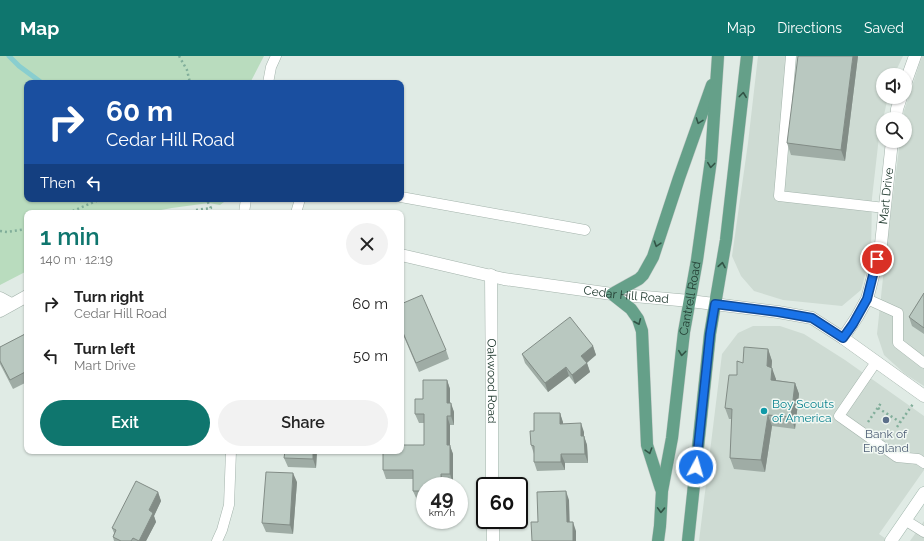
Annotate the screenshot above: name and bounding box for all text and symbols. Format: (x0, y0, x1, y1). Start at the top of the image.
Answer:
text: Map (20, 17, 59, 39)
text: Map (727, 20, 755, 36)
text: Directions (777, 20, 842, 36)
text: Saved (864, 20, 904, 36)
map controls (876, 68, 912, 148)
button: sound (876, 68, 912, 104)
one-way arrow (738, 92, 747, 98)
text: 60 m (106, 95, 173, 128)
icon: right (40, 96, 92, 148)
button: search (876, 112, 912, 148)
one-way arrow (695, 117, 704, 124)
text: Cedar Hill Road (106, 129, 235, 150)
one-way arrow (706, 162, 715, 168)
street label: Mart Drive (876, 167, 896, 225)
icon: left (83, 172, 105, 194)
text: Then (40, 174, 75, 192)
text: 1 min (40, 222, 100, 251)
button: close (346, 223, 388, 265)
one-way arrow (653, 240, 662, 247)
pin (860, 242, 894, 276)
icon: arrive (866, 248, 888, 270)
text: 140 m · 12:19 (40, 252, 113, 267)
street label: Cantrell Road (677, 260, 704, 336)
one-way arrow (717, 262, 725, 268)
street label: Cedar Hill Road (583, 283, 670, 306)
text: Turn right (74, 288, 144, 306)
icon: right (40, 293, 62, 315)
text: 60 m (352, 295, 388, 313)
text: Cedar Hill Road (74, 306, 167, 321)
one-way arrow (634, 318, 642, 325)
street label: Oakwood Road (484, 338, 499, 424)
text: Turn left (74, 340, 135, 358)
icon: left (40, 345, 62, 367)
text: 50 m (353, 347, 388, 365)
one-way arrow (678, 350, 687, 356)
text: Mart Drive (74, 358, 136, 373)
place label: Boy Scouts of America (772, 397, 834, 425)
button: Exit (40, 400, 210, 446)
button: Share (218, 400, 388, 446)
marker: Boy Scouts of America (759, 406, 769, 416)
marker: Bank of England (881, 415, 891, 425)
place label: Bank of England (863, 427, 909, 455)
position arrow (675, 446, 717, 488)
one-way arrow (644, 447, 653, 454)
speed limit sign: 60 (476, 477, 528, 529)
text: 49 (430, 486, 454, 510)
text: km/h (429, 507, 455, 518)
one-way arrow (657, 507, 665, 513)

